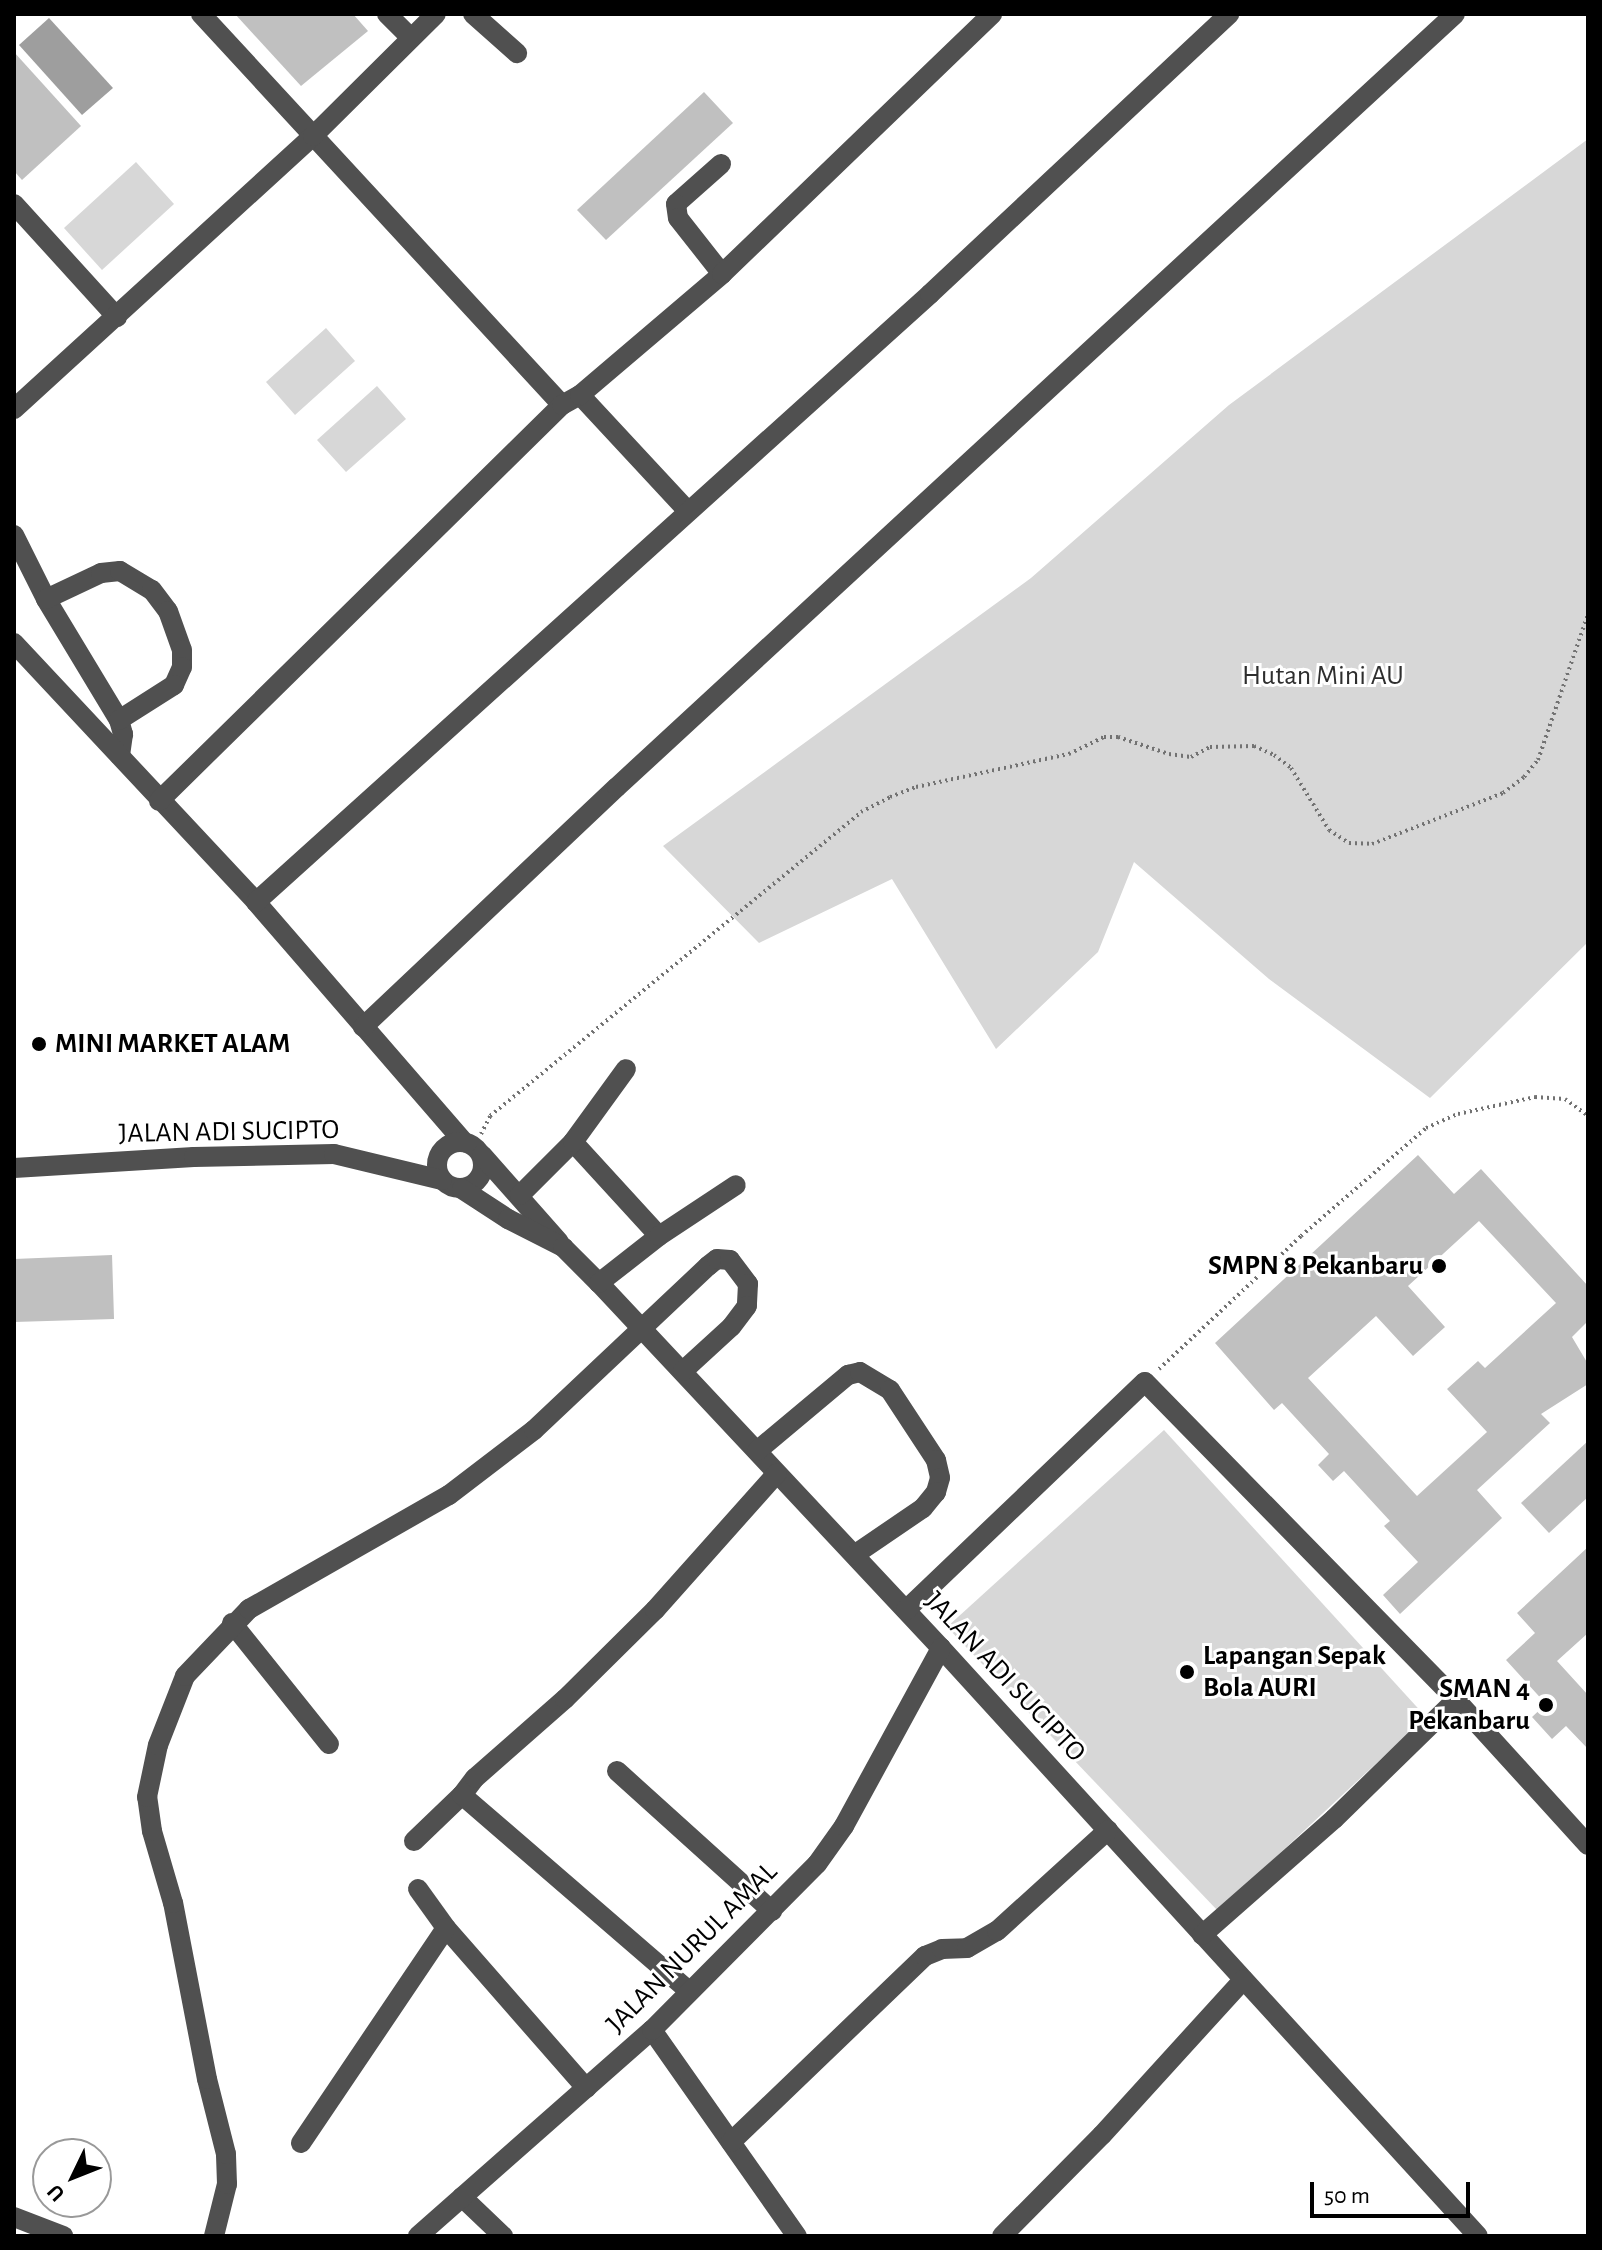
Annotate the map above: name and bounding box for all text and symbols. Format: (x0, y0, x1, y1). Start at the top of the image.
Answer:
park label: Hutan Mini AU (1242, 659, 1404, 693)
place label: MINI MARKET ALAM (55, 1027, 290, 1061)
marker: MINI MARKET ALAM (30, 1035, 48, 1053)
street label: JALAN ADI SUCIPTO (118, 1113, 340, 1151)
place label: SMPN 8 Pekanbaru (1208, 1249, 1423, 1283)
marker: SMPN 8 Pekanbaru (1430, 1257, 1448, 1275)
street label: JALAN ADI SUCIPTO (918, 1585, 1092, 1769)
place label: Lapangan Sepak Bola AURI (1203, 1639, 1386, 1705)
marker: Lapangan Sepak Bola AURI (1178, 1663, 1196, 1681)
place label: SMAN 4 Pekanbaru (1408, 1672, 1530, 1738)
marker: SMAN 4 Pekanbaru (1537, 1696, 1555, 1714)
street label: JALAN NURUL AMAL (600, 1856, 784, 2040)
north arrow (32, 2138, 112, 2218)
scale bar (1314, 2166, 1474, 2216)
text: U (43, 2180, 69, 2206)
text: 50 m (1324, 2184, 1370, 2208)

